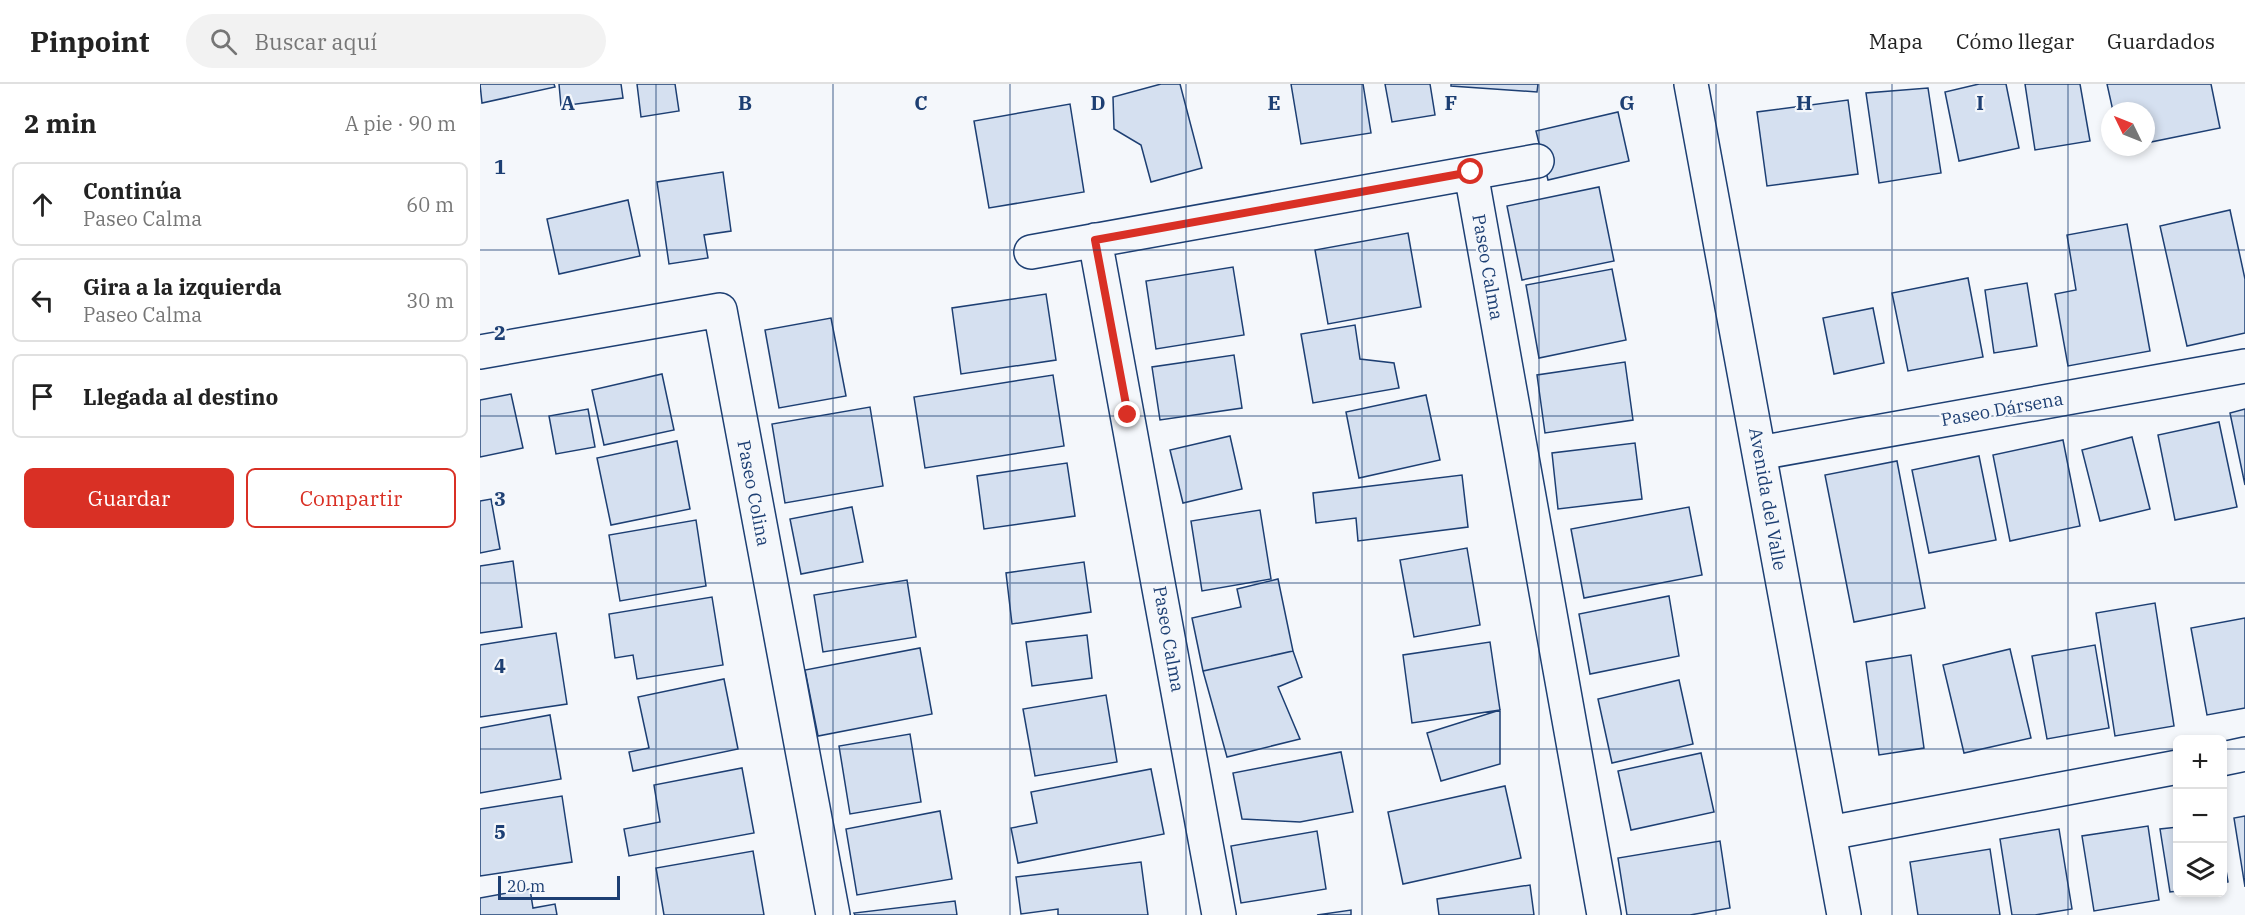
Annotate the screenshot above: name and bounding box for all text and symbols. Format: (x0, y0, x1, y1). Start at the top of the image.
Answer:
search box (186, 14, 606, 68)
text: Pinpoint (30, 23, 150, 60)
icon: search (207, 25, 240, 58)
text: Buscar aquí (255, 27, 377, 56)
text: Mapa (1869, 27, 1923, 55)
text: Cómo llegar (1956, 27, 2074, 55)
text: Guardados (2107, 27, 2215, 55)
text: A (561, 89, 575, 116)
text: B (738, 89, 752, 116)
text: C (914, 89, 928, 116)
text: D (1090, 89, 1106, 116)
text: E (1267, 89, 1281, 116)
text: F (1445, 89, 1457, 116)
text: G (1619, 89, 1635, 116)
text: H (1796, 89, 1812, 116)
text: I (1976, 89, 1984, 116)
north arrow (2101, 102, 2155, 156)
text: 2 min (24, 106, 97, 140)
text: A pie · 90 m (345, 110, 456, 137)
text: 1 (494, 153, 506, 180)
route start (1457, 158, 1483, 184)
text: Continúa (83, 176, 182, 205)
icon: ahead (26, 188, 59, 221)
text: 60 m (406, 191, 454, 218)
text: Paseo Calma (83, 205, 202, 232)
street label: Paseo Calma (1467, 212, 1509, 322)
text: Gira a la izquierda (83, 272, 282, 301)
icon: left (26, 284, 59, 317)
text: 30 m (406, 287, 454, 314)
text: Paseo Calma (83, 301, 202, 328)
text: 2 (494, 319, 506, 346)
icon: arrive (26, 380, 59, 413)
text: Llegada al destino (83, 382, 278, 411)
street label: Paseo Dársena (1939, 387, 2065, 431)
route end (1114, 401, 1140, 427)
street label: Avenida del Valle (1744, 426, 1792, 572)
street label: Paseo Colina (732, 438, 776, 548)
button: Guardar (24, 468, 234, 528)
button: Compartir (246, 468, 456, 528)
text: 3 (494, 485, 506, 512)
street label: Paseo Calma (1148, 584, 1190, 694)
text: 4 (494, 652, 506, 679)
map controls (2173, 735, 2227, 897)
button: + (2173, 735, 2227, 789)
button: − (2173, 789, 2227, 843)
text: 5 (494, 818, 506, 845)
button: layers (2173, 843, 2227, 897)
scale bar (498, 873, 620, 900)
text: 20 m (507, 876, 545, 896)

